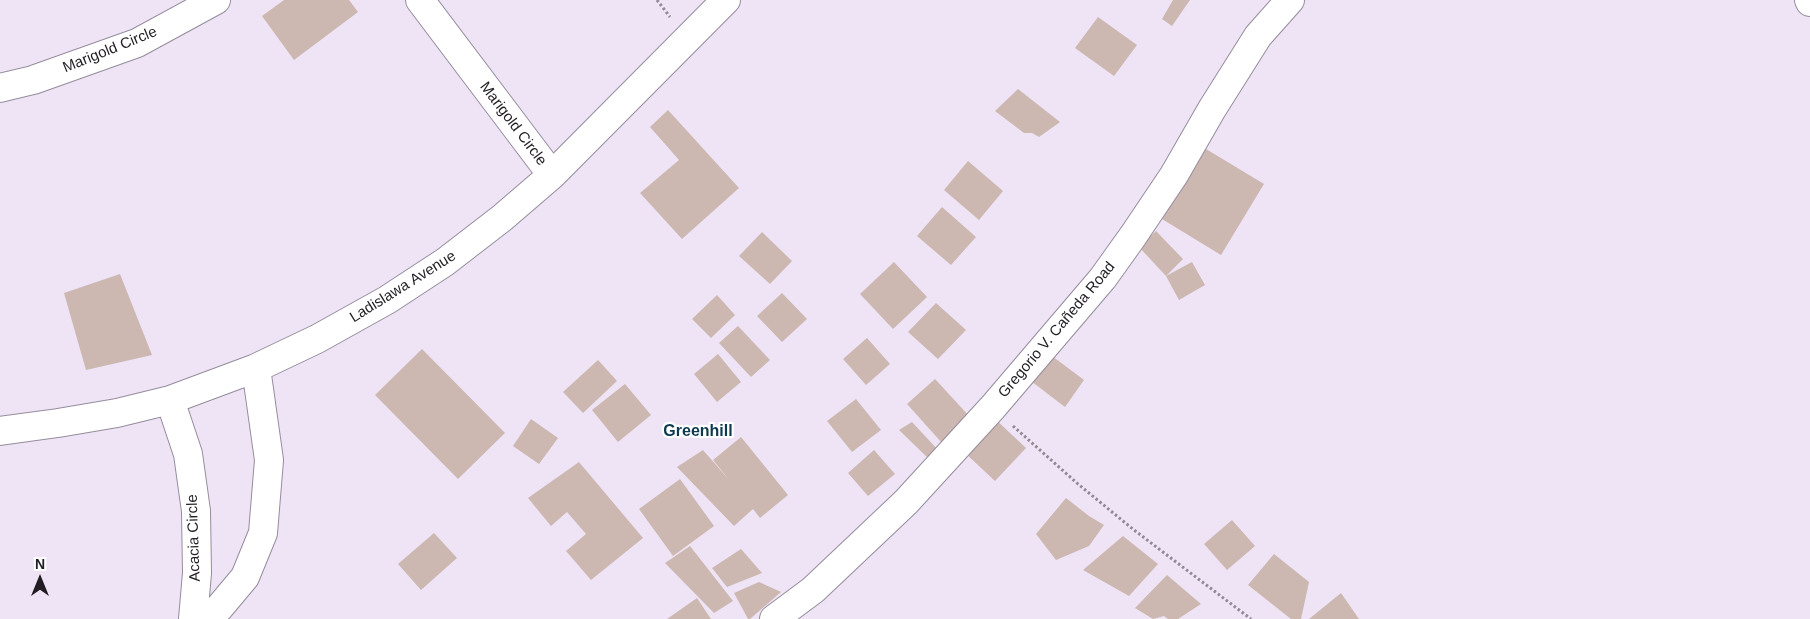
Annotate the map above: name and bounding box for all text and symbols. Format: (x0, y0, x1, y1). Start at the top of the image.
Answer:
street label: Marigold Circle (60, 23, 160, 77)
street label: Marigold Circle (476, 79, 550, 169)
street label: Ladislawa Avenue (347, 247, 459, 327)
street label: Gregorio V. Cañeda Road (995, 258, 1119, 402)
district label: Greenhill (663, 422, 733, 442)
street label: Acacia Circle (183, 494, 205, 582)
north arrow (15, 554, 65, 604)
text: N (35, 556, 45, 572)

